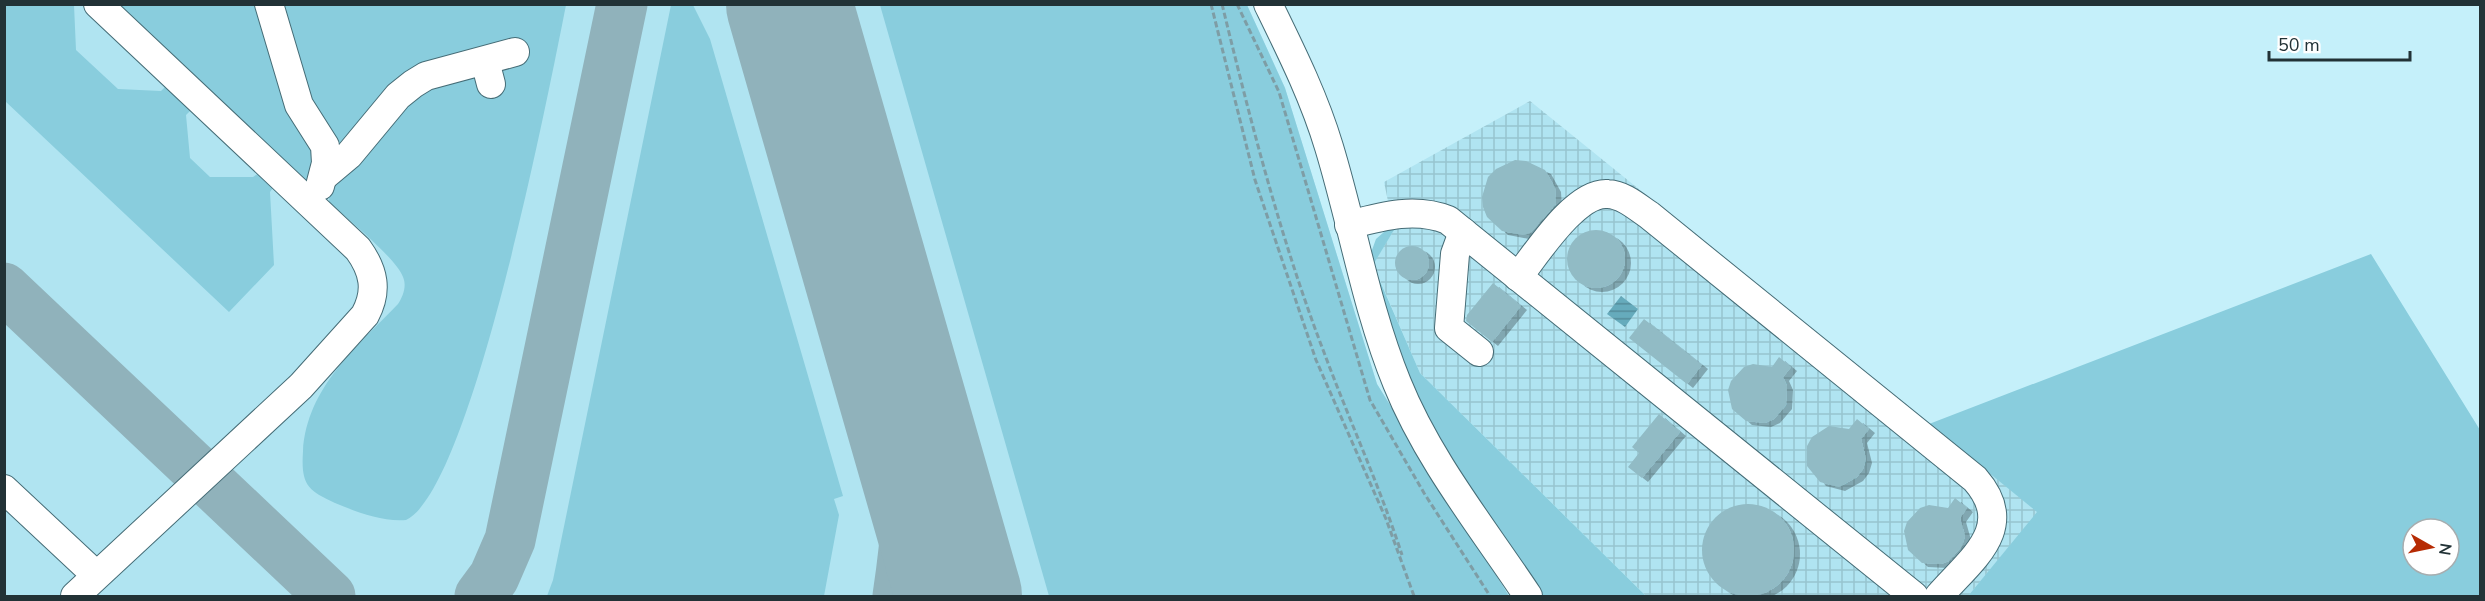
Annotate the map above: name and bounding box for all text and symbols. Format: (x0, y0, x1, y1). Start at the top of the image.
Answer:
scale bar (2269, 24, 2410, 62)
text: 50 m (2278, 33, 2320, 57)
north arrow (2401, 517, 2461, 577)
text: N (2433, 542, 2457, 557)

